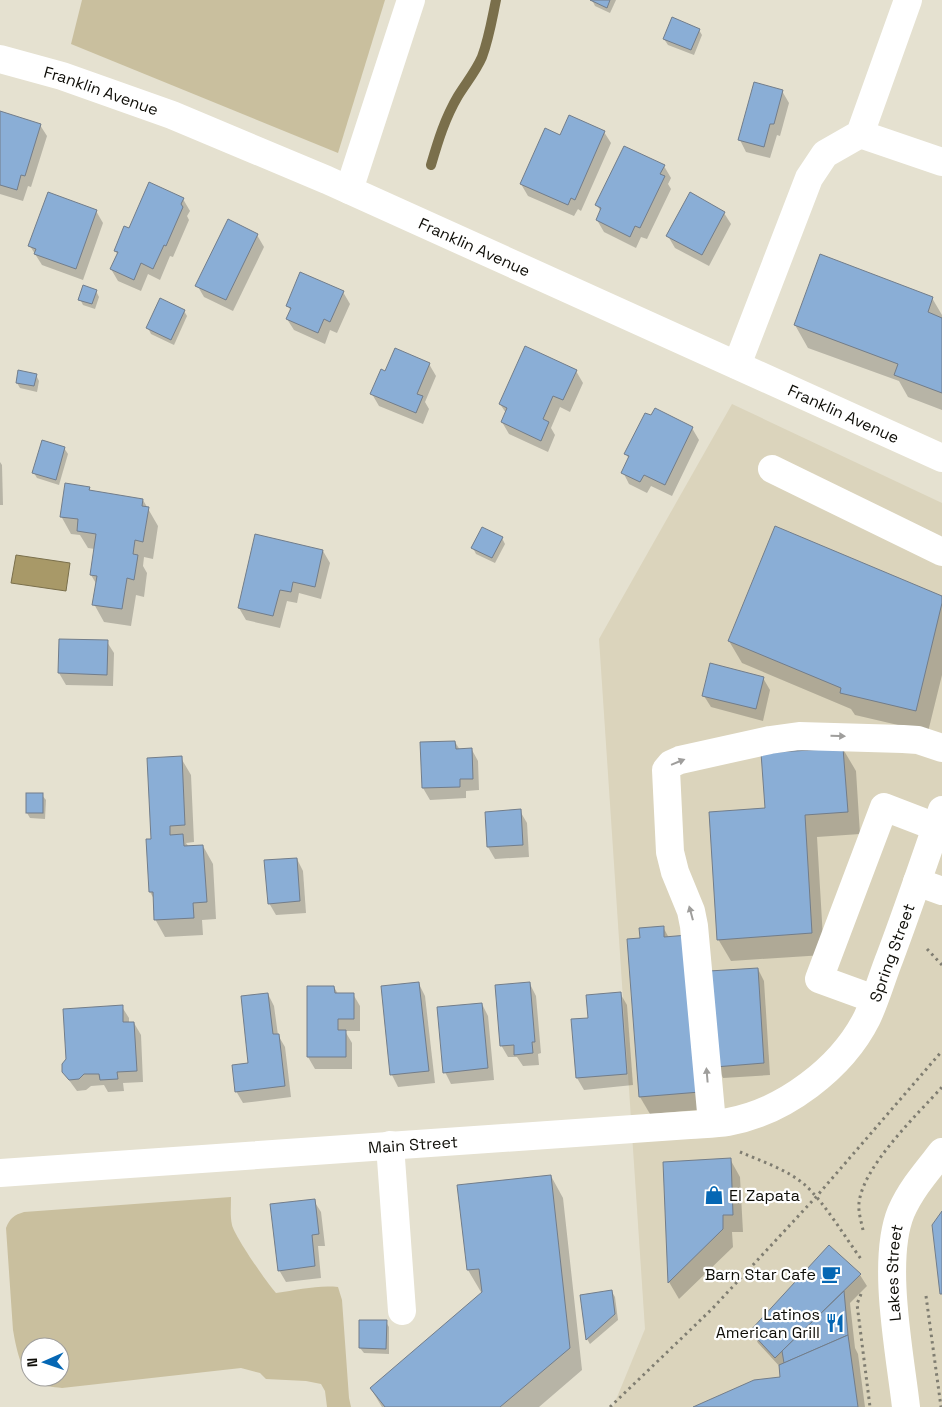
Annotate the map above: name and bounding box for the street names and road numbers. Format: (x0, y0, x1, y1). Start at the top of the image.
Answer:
street label: Franklin Avenue (42, 61, 161, 120)
street label: Franklin Avenue (415, 212, 534, 281)
street label: Franklin Avenue (785, 379, 903, 448)
street label: Spring Street (864, 901, 919, 1005)
street label: Main Street (367, 1131, 459, 1158)
street label: Lakes Street (882, 1222, 907, 1322)

